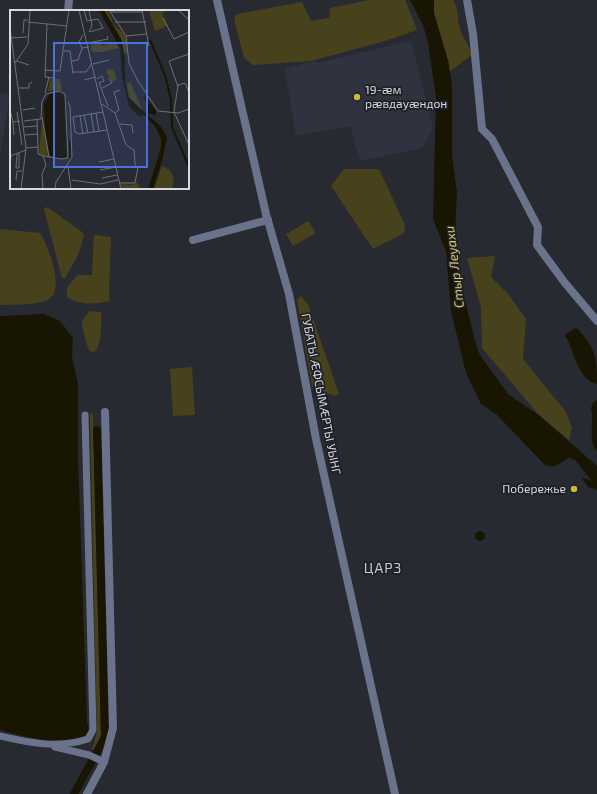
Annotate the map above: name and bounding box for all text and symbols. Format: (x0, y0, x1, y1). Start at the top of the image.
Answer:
inset map (10, 10, 189, 189)
place label: 19-æм рӕвдауӕндон (365, 82, 447, 111)
marker: 19-æм рӕвдауӕндон (352, 92, 362, 102)
water label: Стыр Леуахи (441, 225, 467, 309)
street label: ГУБАТЫ ÆФСЫМÆРТЫ УЫНГ (299, 312, 345, 476)
place label: Побережье (502, 481, 566, 495)
marker: Побережье (569, 484, 579, 494)
district label: ЦАРЗ (364, 559, 402, 576)

